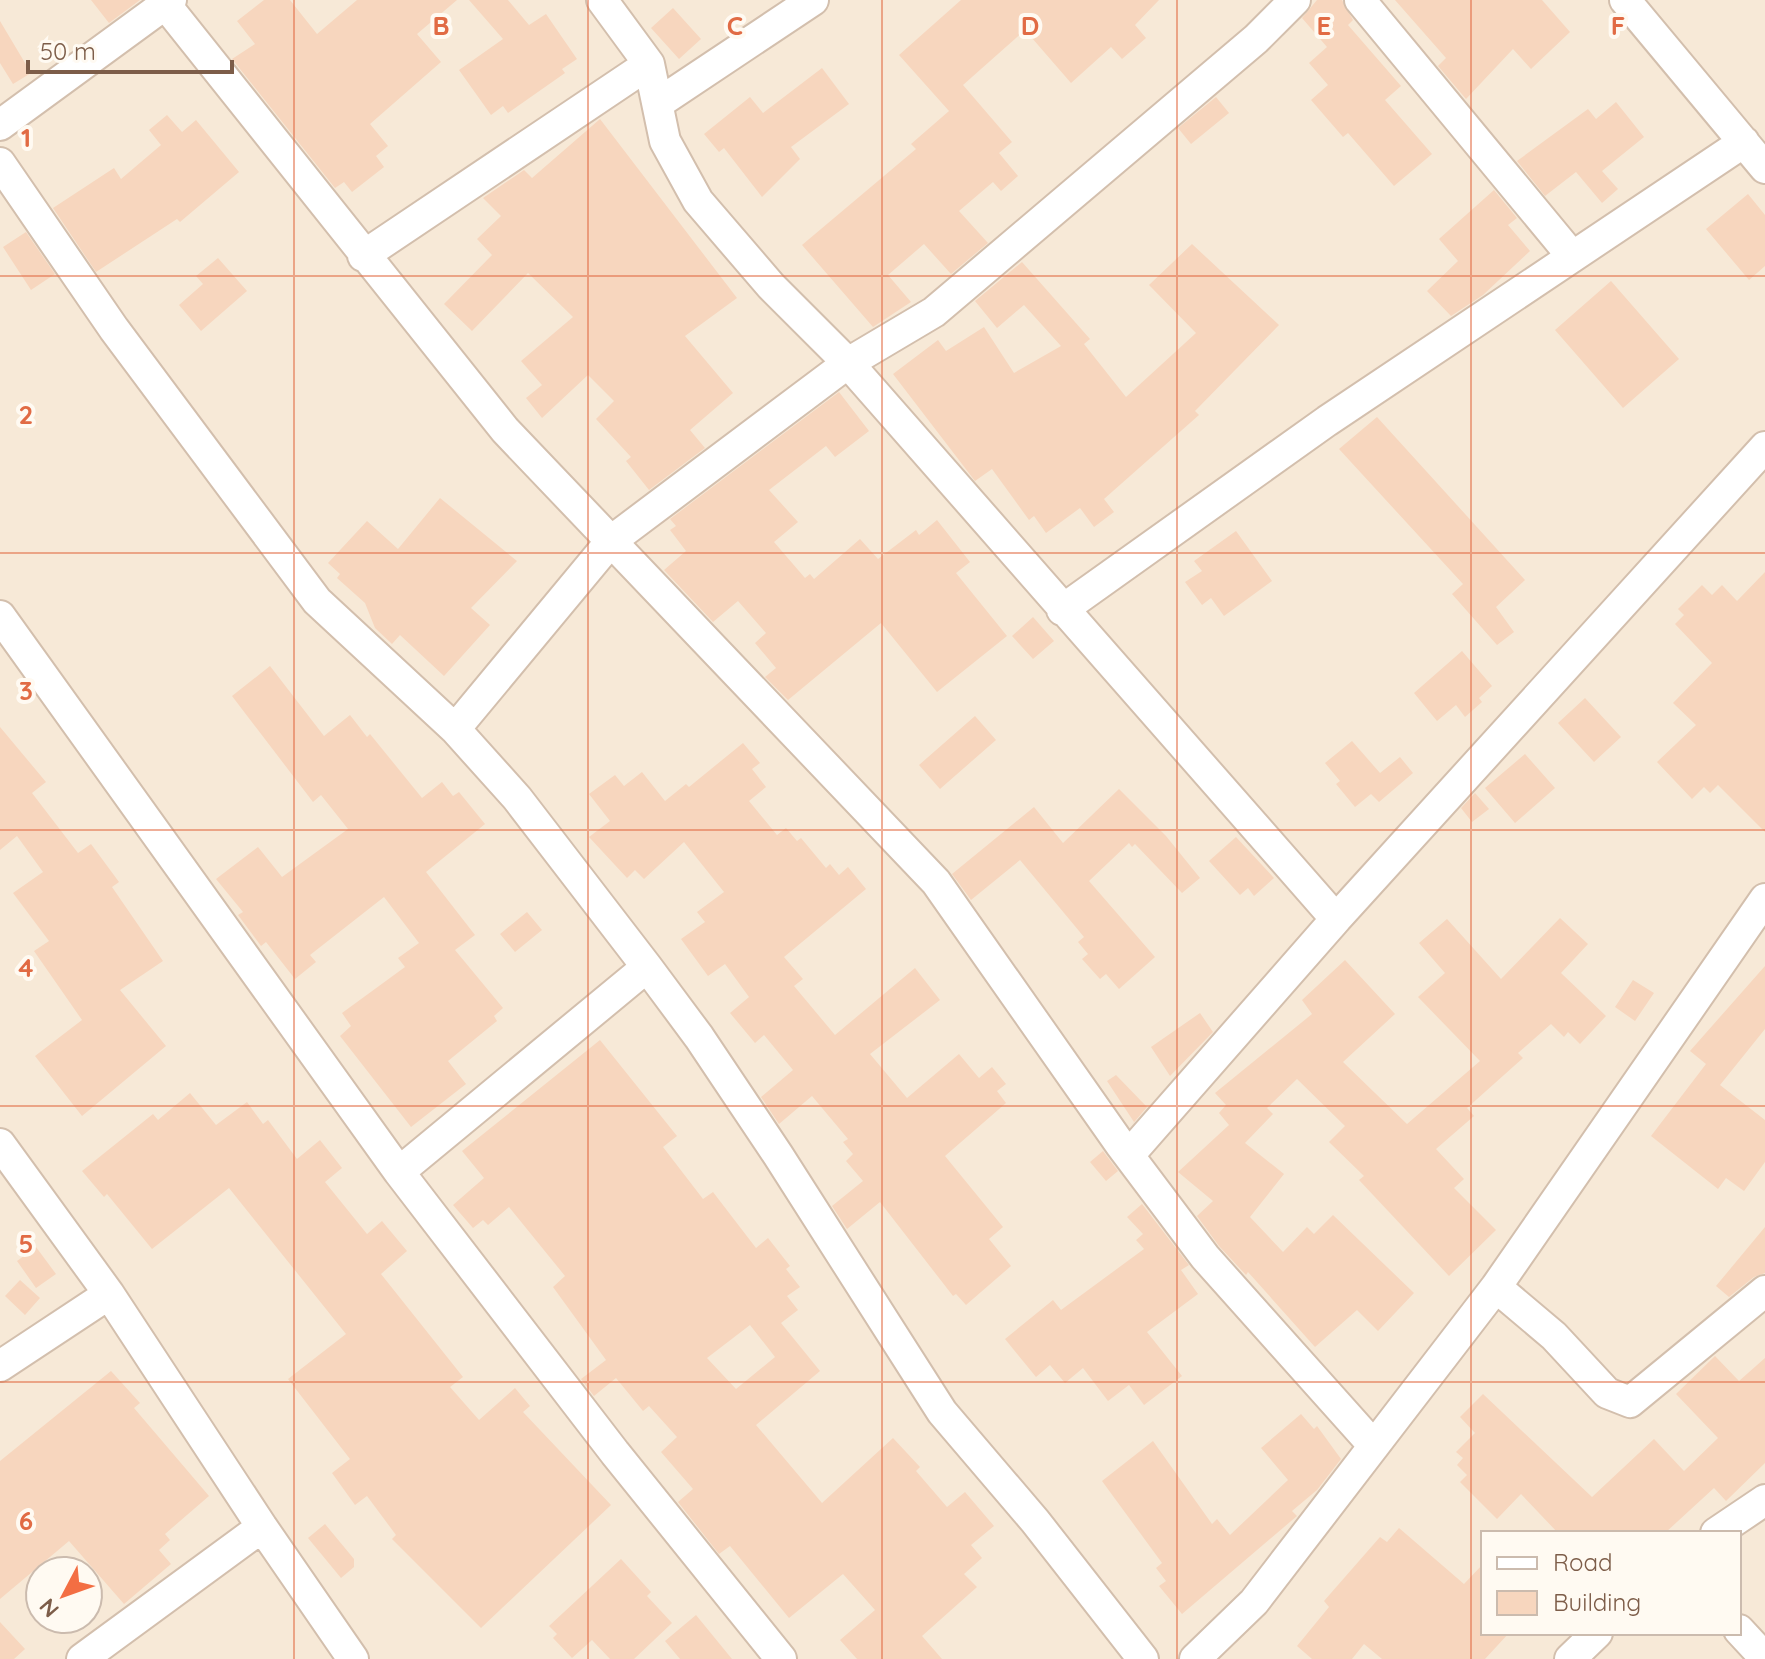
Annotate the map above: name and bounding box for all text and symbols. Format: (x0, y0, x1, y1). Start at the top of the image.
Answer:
text: B (432, 9, 450, 42)
text: C (727, 9, 743, 42)
text: D (1021, 9, 1039, 42)
text: E (1317, 9, 1331, 42)
text: F (1611, 9, 1625, 42)
scale bar (28, 24, 232, 74)
text: 50 m (40, 36, 96, 66)
text: 1 (21, 121, 31, 154)
text: 2 (19, 398, 33, 431)
text: 3 (19, 674, 33, 707)
text: 4 (18, 951, 34, 984)
text: 5 (19, 1227, 33, 1260)
text: 6 (19, 1504, 33, 1537)
legend (1481, 1531, 1741, 1635)
text: Road (1553, 1547, 1613, 1577)
north arrow (24, 1555, 104, 1635)
text: Building (1553, 1587, 1641, 1617)
text: N (33, 1593, 65, 1623)

